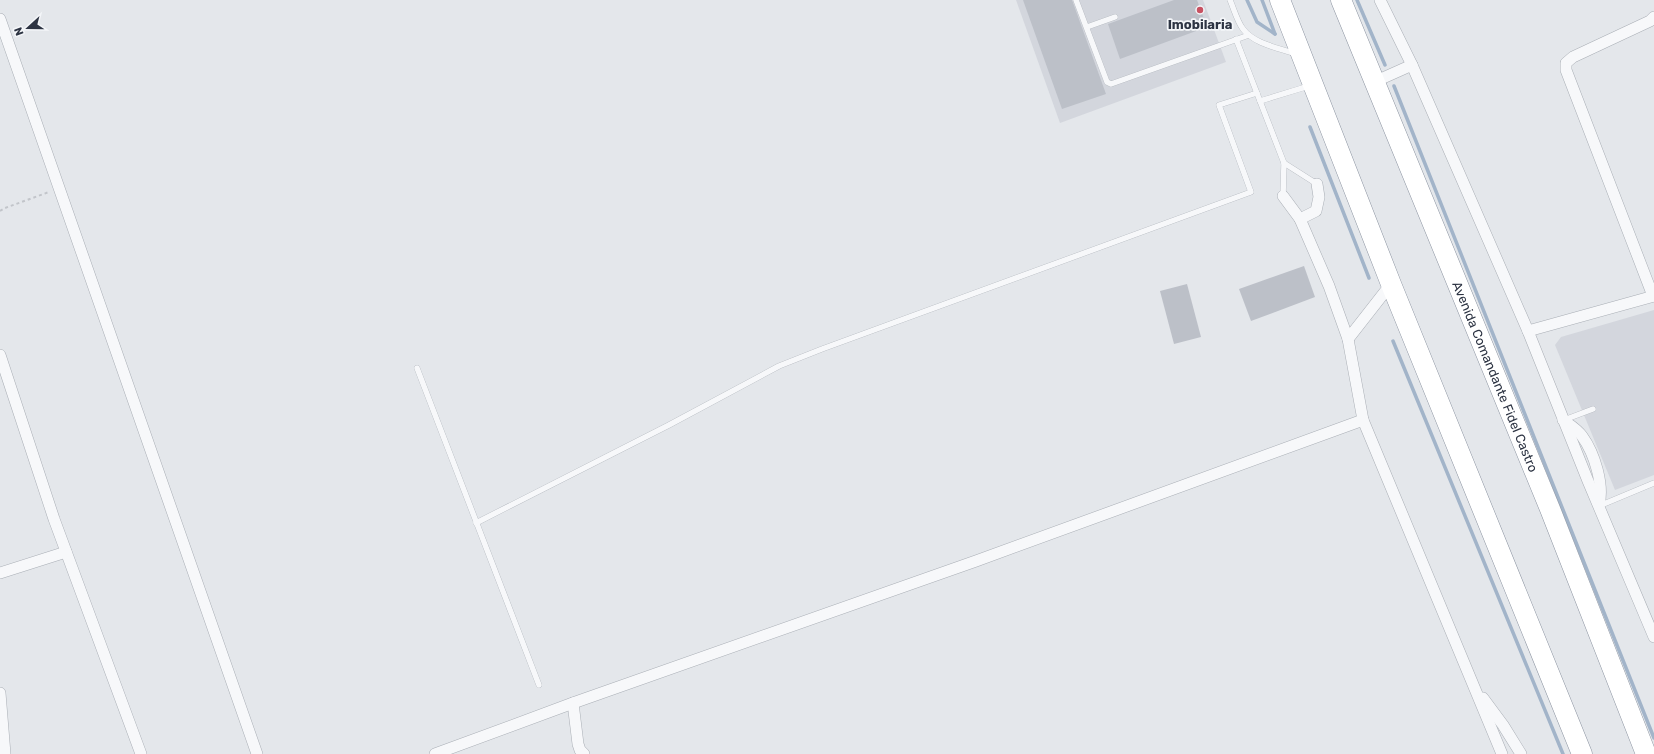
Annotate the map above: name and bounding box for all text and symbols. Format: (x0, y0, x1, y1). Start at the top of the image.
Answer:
marker: Imobilaria (1195, 5, 1205, 15)
north arrow (8, 8, 48, 48)
place label: Imobilaria (1168, 17, 1232, 32)
text: N (12, 25, 27, 37)
street label: Avenida Comandante Fidel Castro (1449, 279, 1541, 474)

